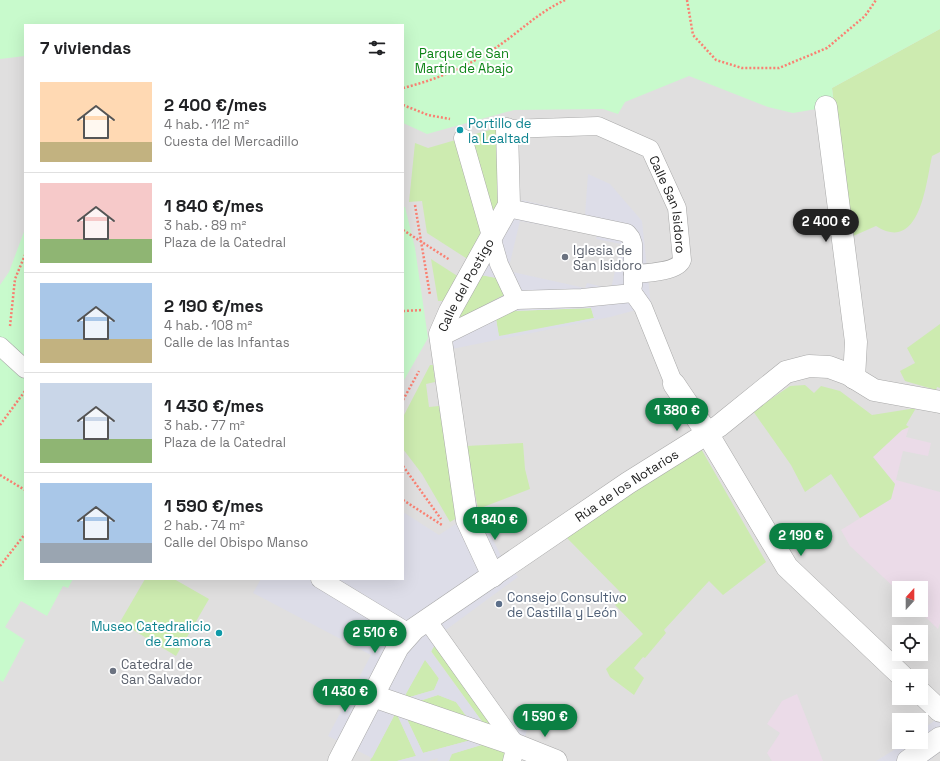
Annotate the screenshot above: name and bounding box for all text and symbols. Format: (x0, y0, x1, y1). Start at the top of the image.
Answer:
text: 7 viviendas (40, 37, 131, 59)
icon: filters (366, 37, 388, 59)
park label: Parque de San Martín de Abajo (415, 45, 513, 77)
text: 2 400 €/mes (164, 94, 267, 116)
icon: home (72, 98, 120, 146)
place label: Portillo de la Lealtad (468, 115, 532, 147)
text: 4 hab. · 112 m² (164, 116, 249, 133)
marker: Portillo de la Lealtad (455, 125, 465, 135)
text: Cuesta del Mercadillo (164, 133, 299, 150)
street label: Calle San Isidoro (646, 153, 690, 254)
text: 1 840 €/mes (164, 195, 264, 217)
icon: home (72, 199, 120, 247)
pin: 2 400 € (789, 209, 863, 243)
text: 2 400 € (802, 213, 850, 230)
text: 3 hab. · 89 m² (164, 217, 246, 234)
text: Plaza de la Catedral (164, 234, 286, 251)
street label: Calle del Postigo (434, 235, 497, 334)
place label: Iglesia de San Isidoro (573, 242, 642, 274)
marker: Iglesia de San Isidoro (560, 252, 570, 262)
text: 2 190 €/mes (164, 295, 263, 317)
icon: home (72, 299, 120, 347)
text: 4 hab. · 108 m² (164, 317, 252, 334)
text: Calle de las Infantas (164, 334, 290, 351)
text: 1 430 €/mes (164, 395, 264, 417)
pin: 1 380 € (640, 398, 714, 432)
icon: home (72, 399, 120, 447)
text: 1 380 € (654, 402, 700, 419)
text: 3 hab. · 77 m² (164, 417, 245, 434)
text: Plaza de la Catedral (164, 434, 286, 451)
street label: Rúa de los Notarios (571, 445, 682, 525)
text: 1 590 €/mes (164, 495, 263, 517)
icon: home (72, 499, 120, 547)
pin: 1 840 € (458, 507, 532, 541)
text: 1 840 € (472, 511, 518, 528)
text: 2 hab. · 74 m² (164, 517, 245, 534)
pin: 2 190 € (764, 523, 838, 557)
text: 2 190 € (778, 527, 824, 544)
text: Calle del Obispo Manso (164, 534, 308, 551)
north arrow (892, 581, 928, 617)
map controls (892, 581, 928, 749)
place label: Consejo Consultivo de Castilla y León (507, 589, 627, 621)
marker: Consejo Consultivo de Castilla y León (494, 599, 504, 609)
place label: Museo Catedralicio de Zamora (91, 618, 212, 650)
pin: 2 510 € (338, 620, 412, 654)
text: 2 510 € (352, 624, 398, 641)
button: locate (892, 625, 928, 661)
marker: Museo Catedralicio de Zamora (214, 628, 224, 638)
place label: Catedral de San Salvador (121, 656, 202, 688)
marker: Catedral de San Salvador (108, 666, 118, 676)
button: + (892, 669, 928, 705)
pin: 1 430 € (308, 679, 382, 713)
text: 1 430 € (322, 683, 368, 700)
pin: 1 590 € (508, 704, 582, 738)
text: 1 590 € (522, 708, 568, 725)
button: − (892, 713, 928, 749)

